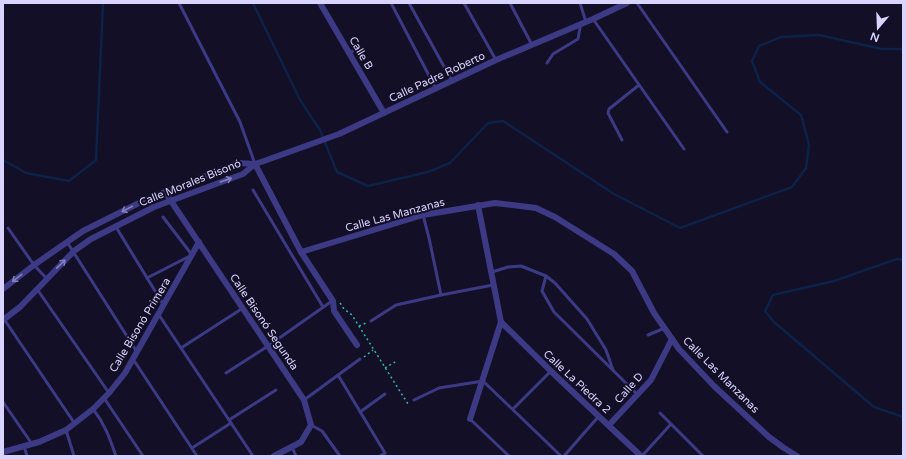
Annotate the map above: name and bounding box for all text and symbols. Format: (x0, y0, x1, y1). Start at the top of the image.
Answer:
north arrow (858, 8, 898, 48)
text: N (869, 29, 881, 45)
street label: Calle B (346, 34, 376, 72)
street label: Calle Padre Roberto (387, 49, 487, 105)
street label: Calle Morales Bisonó (137, 157, 243, 209)
one-way arrow (219, 176, 231, 184)
street label: Calle Las Manzanas (344, 195, 446, 235)
one-way arrow (122, 206, 134, 213)
one-way arrow (56, 259, 66, 269)
street label: Calle Bisonó Segunda (227, 271, 301, 373)
one-way arrow (12, 273, 23, 282)
street label: Calle Bisonó Primera (107, 275, 173, 375)
street label: Calle Las Manzanas (680, 334, 762, 416)
street label: Calle La Piedra 2 (541, 348, 613, 417)
street label: Calle D (612, 370, 646, 406)

